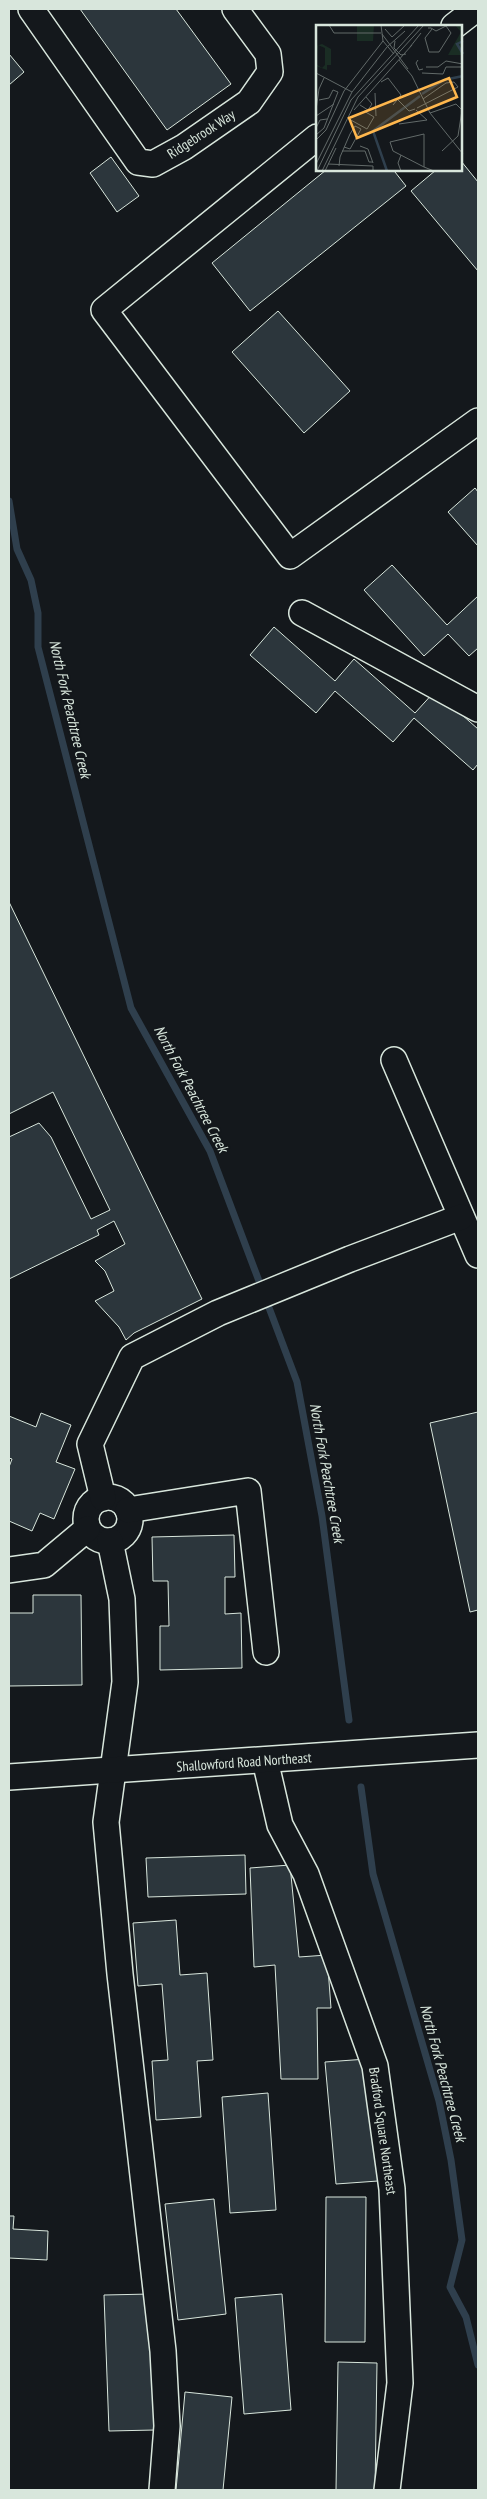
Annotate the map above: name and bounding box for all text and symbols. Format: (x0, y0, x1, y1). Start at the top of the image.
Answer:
inset map (316, 25, 462, 171)
street label: Ridgebrook Way (164, 105, 239, 163)
water label: North Fork Peachtree Creek (45, 638, 96, 782)
water label: North Fork Peachtree Creek (150, 1022, 234, 1158)
water label: North Fork Peachtree Creek (306, 1402, 350, 1546)
street label: Shallowford Road Northeast (176, 1748, 312, 1776)
water label: North Fork Peachtree Creek (416, 2002, 472, 2146)
street label: Bradford Square Northeast (365, 2066, 401, 2196)

